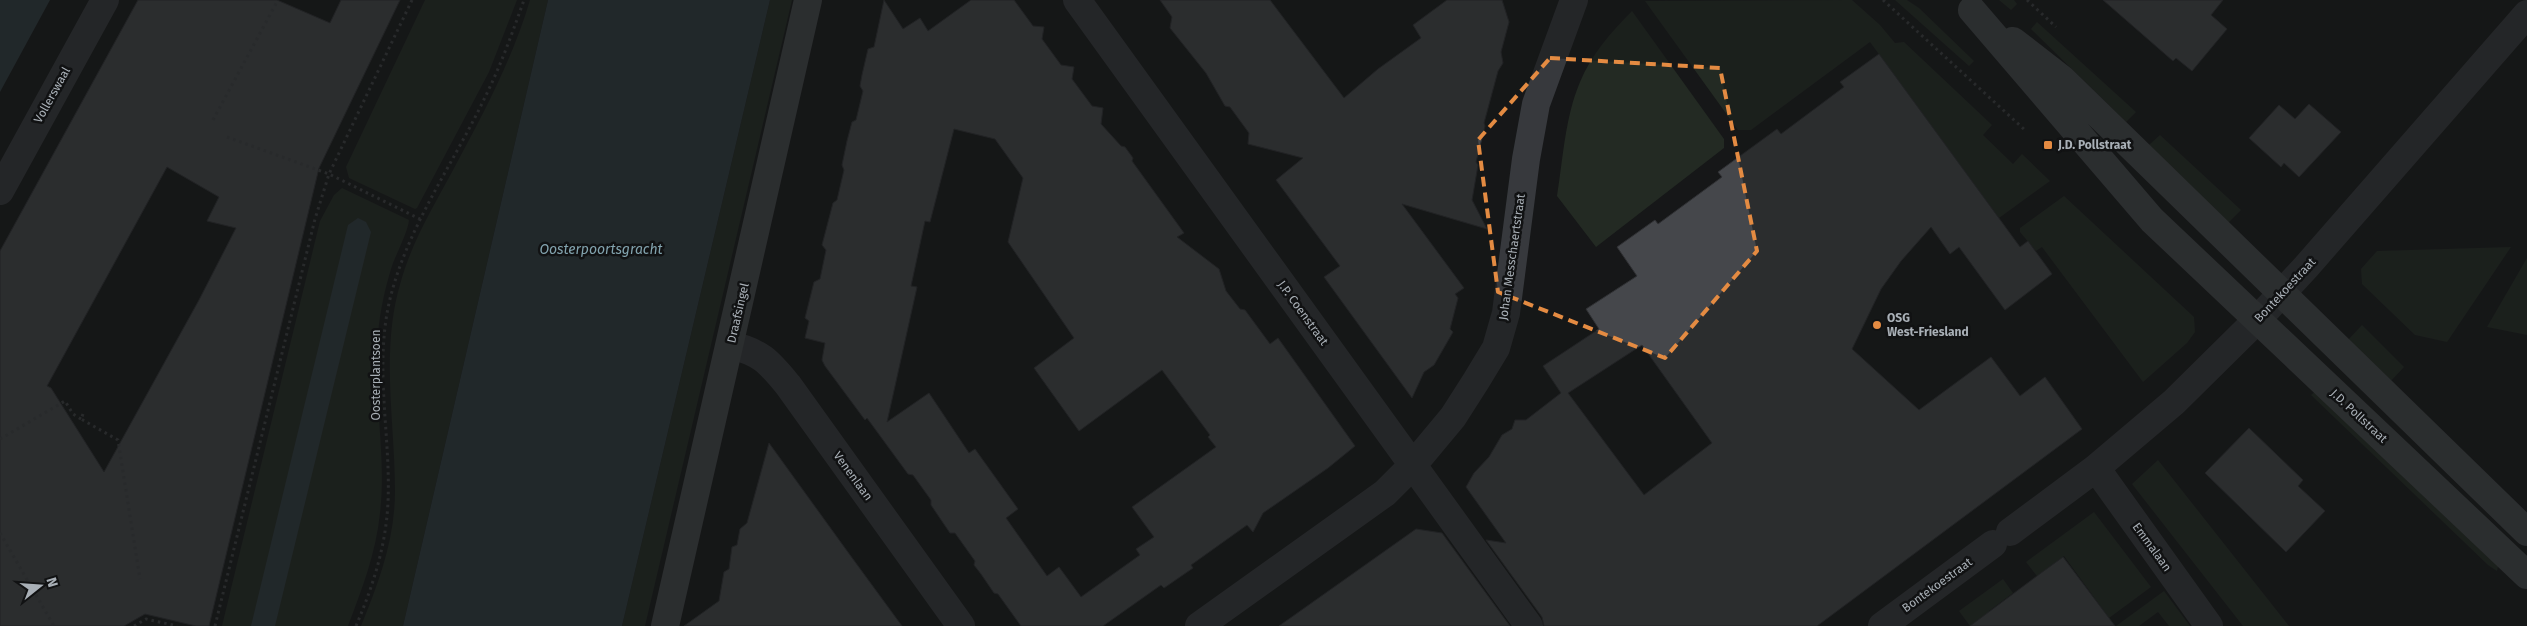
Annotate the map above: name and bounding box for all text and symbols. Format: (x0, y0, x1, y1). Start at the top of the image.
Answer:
street label: Vollerswaal (31, 64, 73, 125)
place label: J.D. Pollstraat (2057, 138, 2132, 152)
marker: J.D. Pollstraat (2042, 139, 2054, 151)
street label: Johan Messchaertstraat (1496, 192, 1528, 321)
water label: Oosterpoortsgracht (539, 241, 663, 258)
street label: Bontekoestraat (2252, 254, 2319, 325)
street label: J.P. Coenstraat (1275, 278, 1332, 349)
street label: Draafsingel (724, 281, 752, 344)
place label: OSG West-Friesland (1887, 311, 1969, 339)
marker: OSG West-Friesland (1871, 319, 1883, 331)
street label: Oosterplantsoen (369, 330, 383, 420)
street label: J.D. Pollstraat (2328, 386, 2391, 446)
street label: Venenlaan (831, 449, 875, 503)
street label: Emmalaan (2130, 520, 2174, 574)
street label: Bontekoestraat (1899, 555, 1975, 615)
north arrow (15, 561, 65, 611)
text: N (42, 575, 61, 589)

